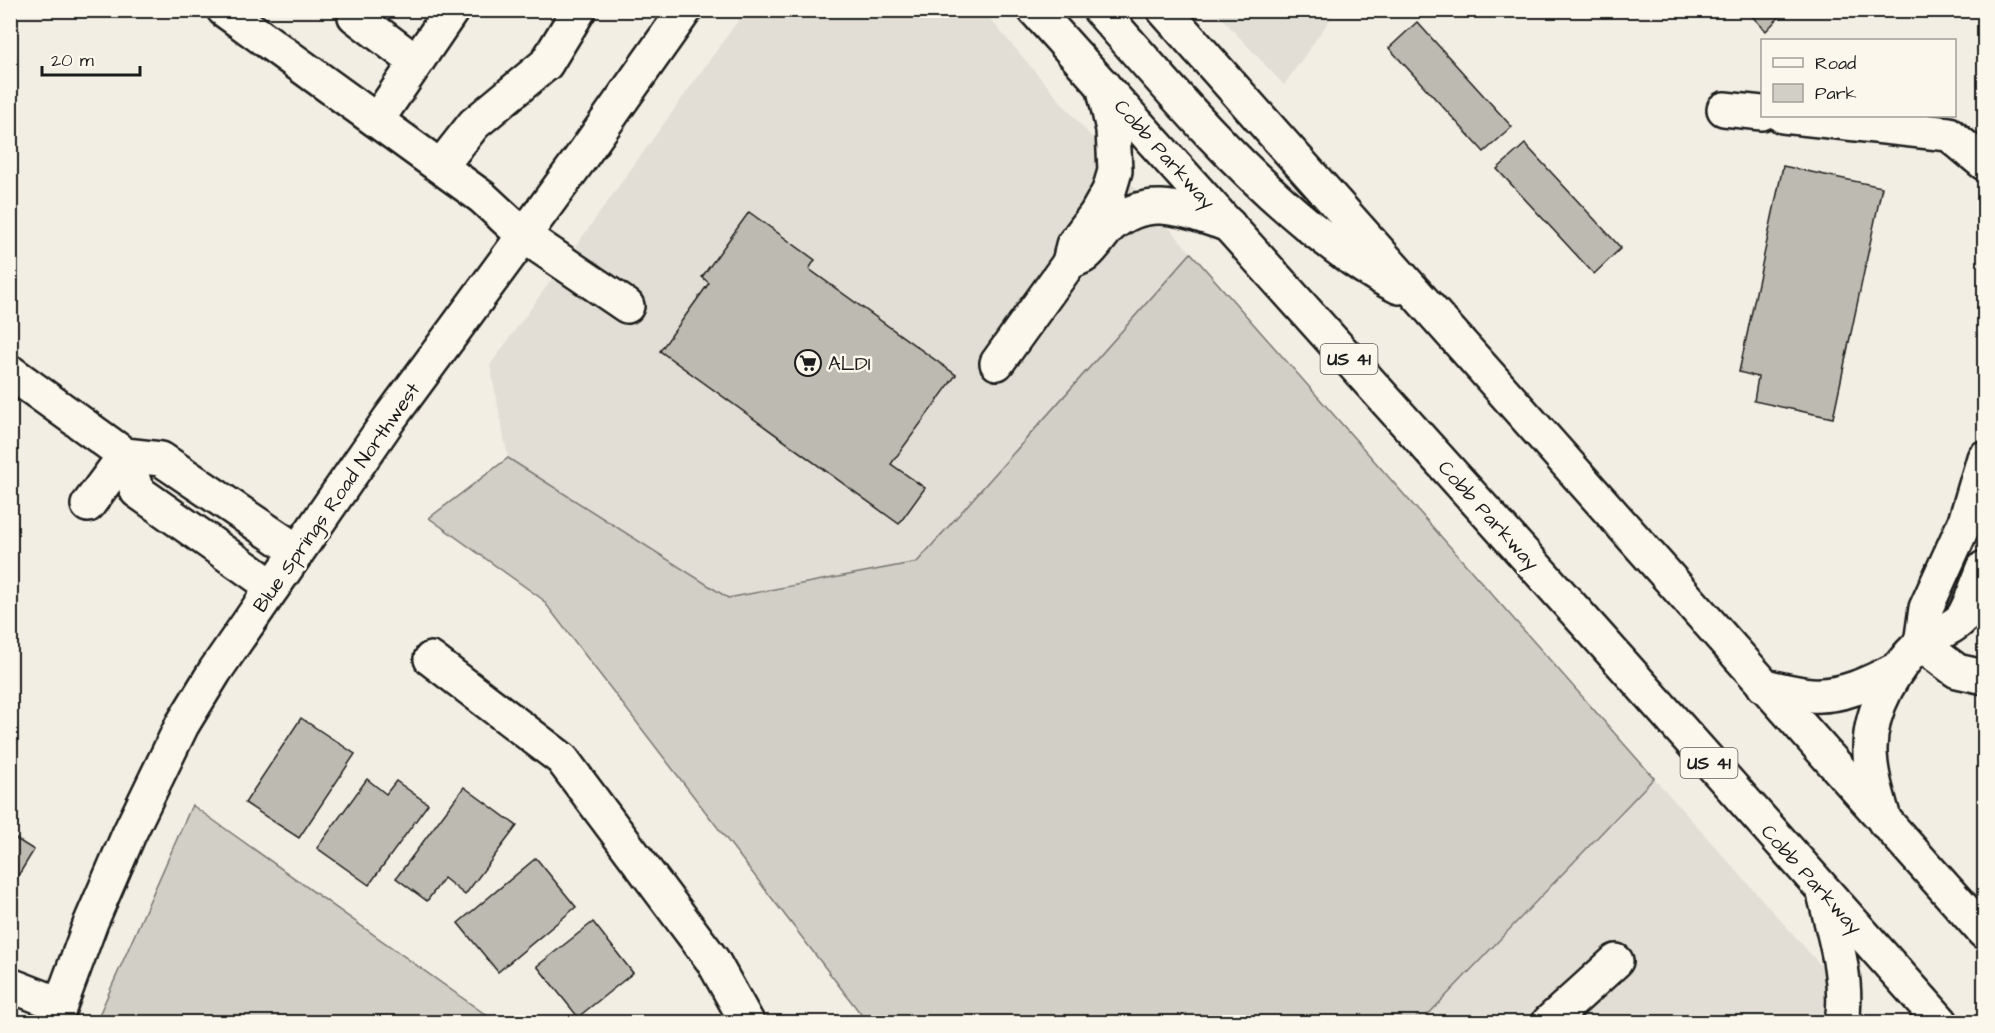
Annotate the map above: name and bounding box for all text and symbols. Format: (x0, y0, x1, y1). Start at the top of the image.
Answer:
scale bar (42, 39, 140, 77)
legend (1761, 39, 1956, 117)
text: 20 m (51, 48, 94, 73)
text: Road (1815, 51, 1856, 76)
text: Park (1815, 81, 1857, 106)
street label: Cobb Parkway (1106, 93, 1221, 217)
road number: US 41 (1320, 344, 1378, 374)
supermarket icon: ALDI (793, 348, 823, 378)
place label: ALDI (828, 350, 871, 378)
street label: Blue Springs Road Northwest (247, 377, 428, 619)
street label: Cobb Parkway (1430, 454, 1545, 578)
road number: US 41 (1680, 748, 1738, 778)
street label: Cobb Parkway (1753, 818, 1868, 942)

